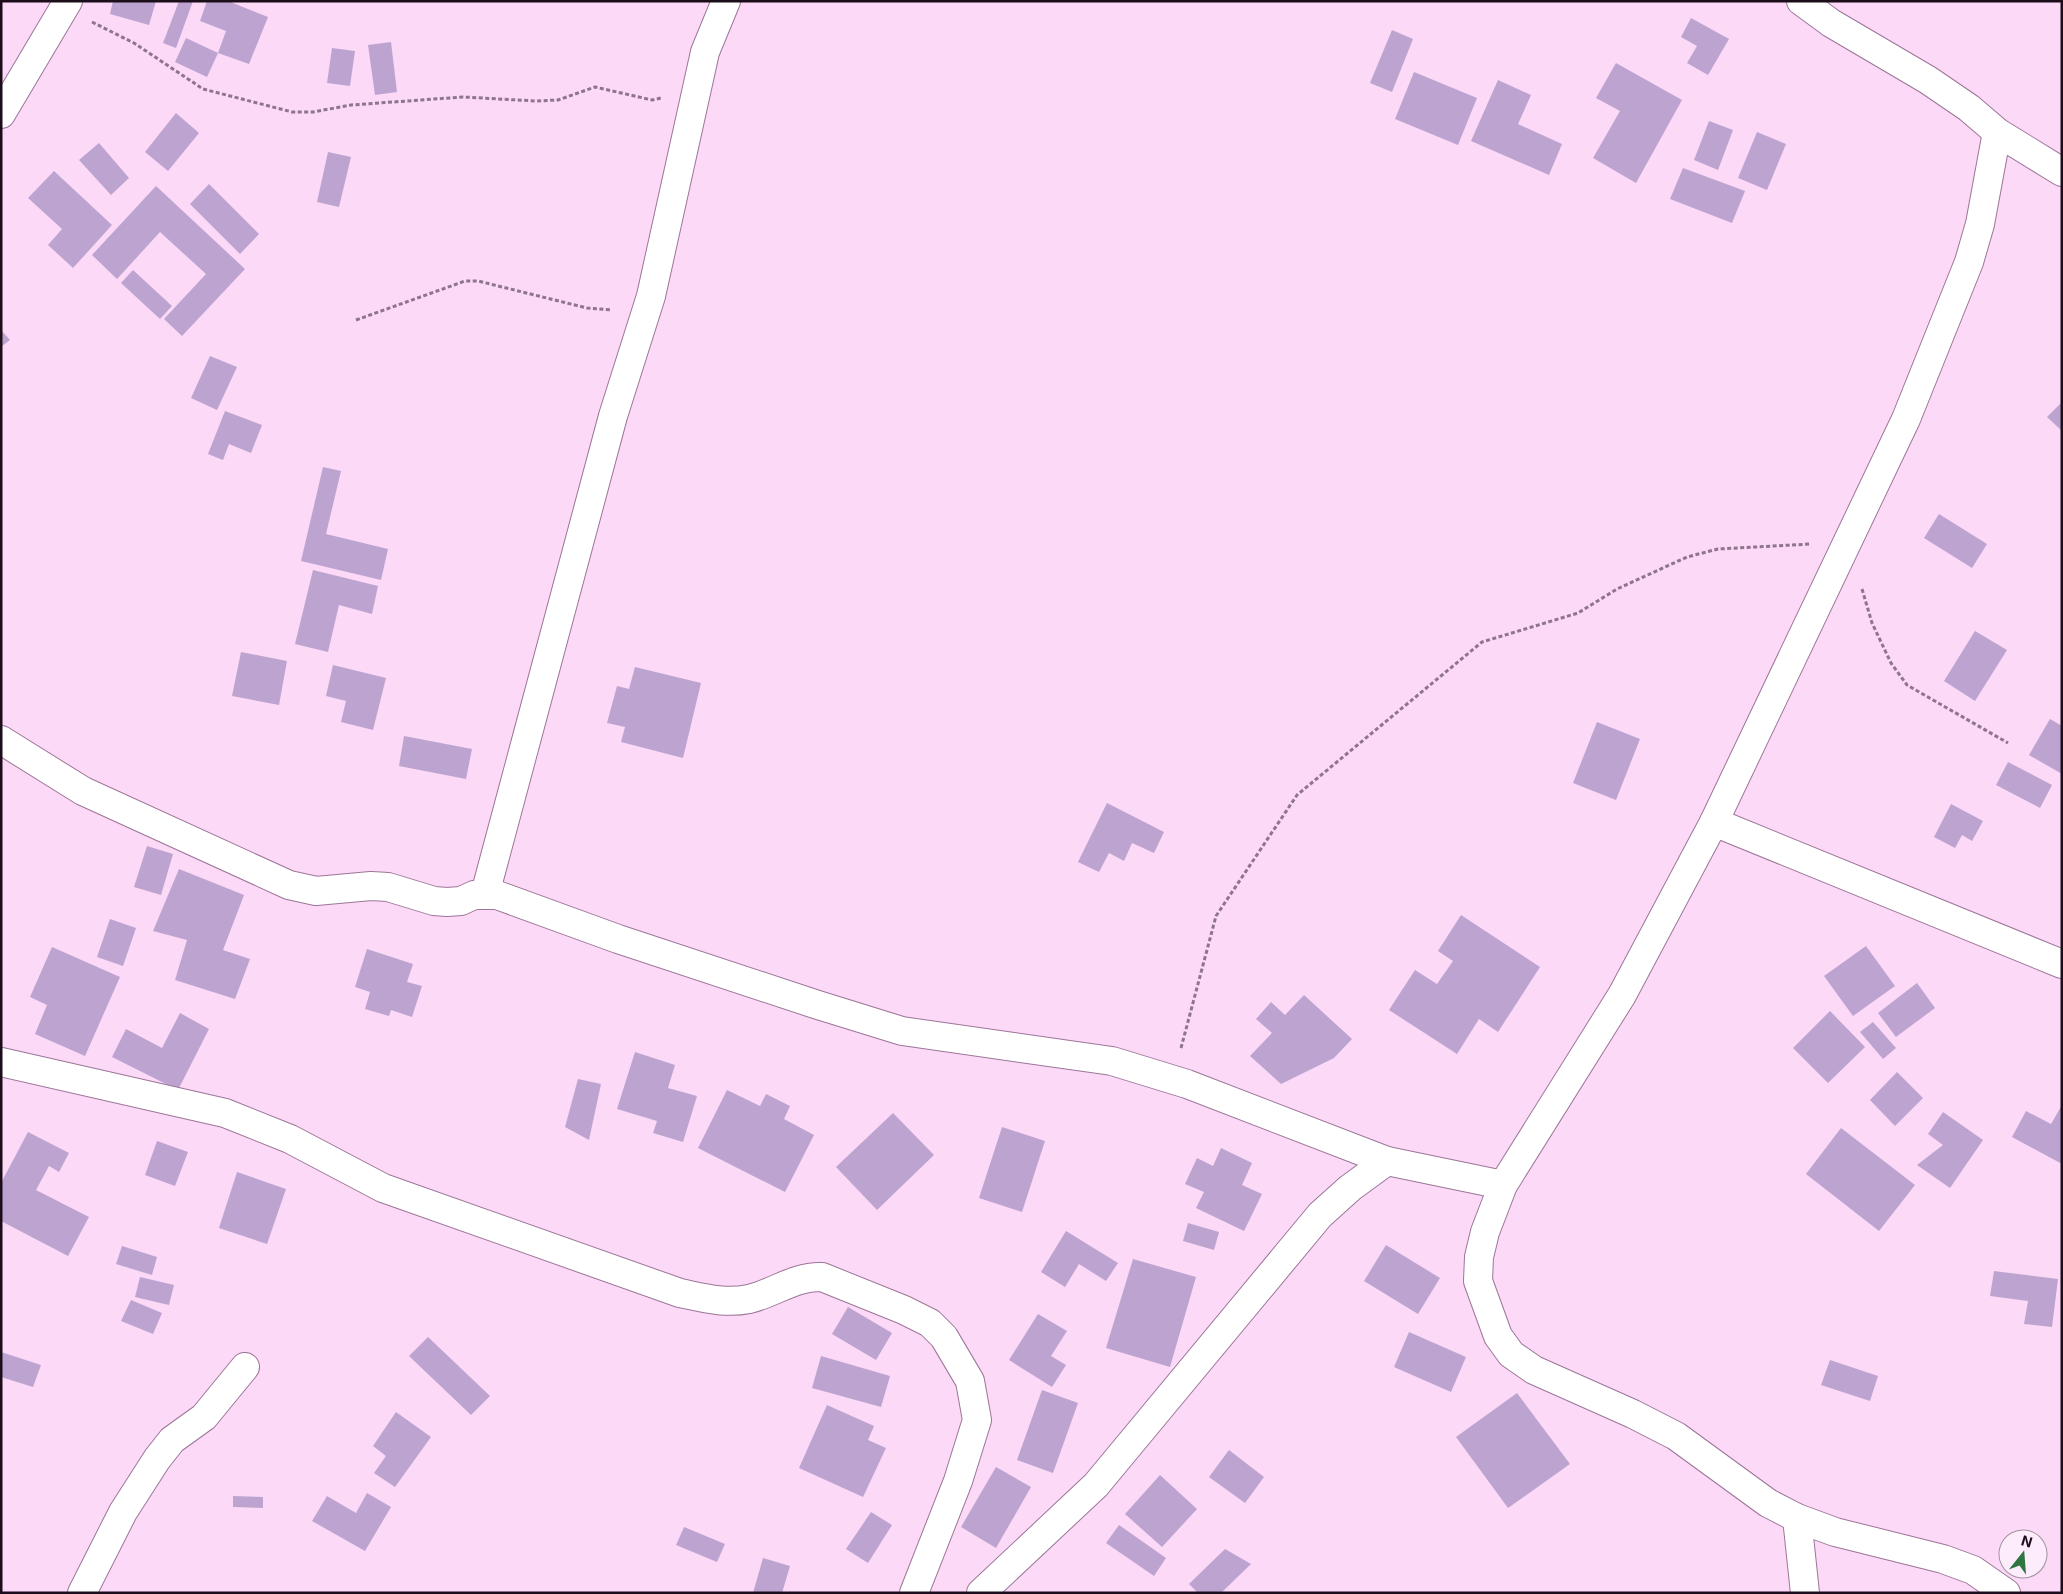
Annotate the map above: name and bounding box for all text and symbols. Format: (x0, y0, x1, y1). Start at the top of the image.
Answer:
north arrow (1998, 1529, 2048, 1579)
text: N (2019, 1531, 2035, 1551)

